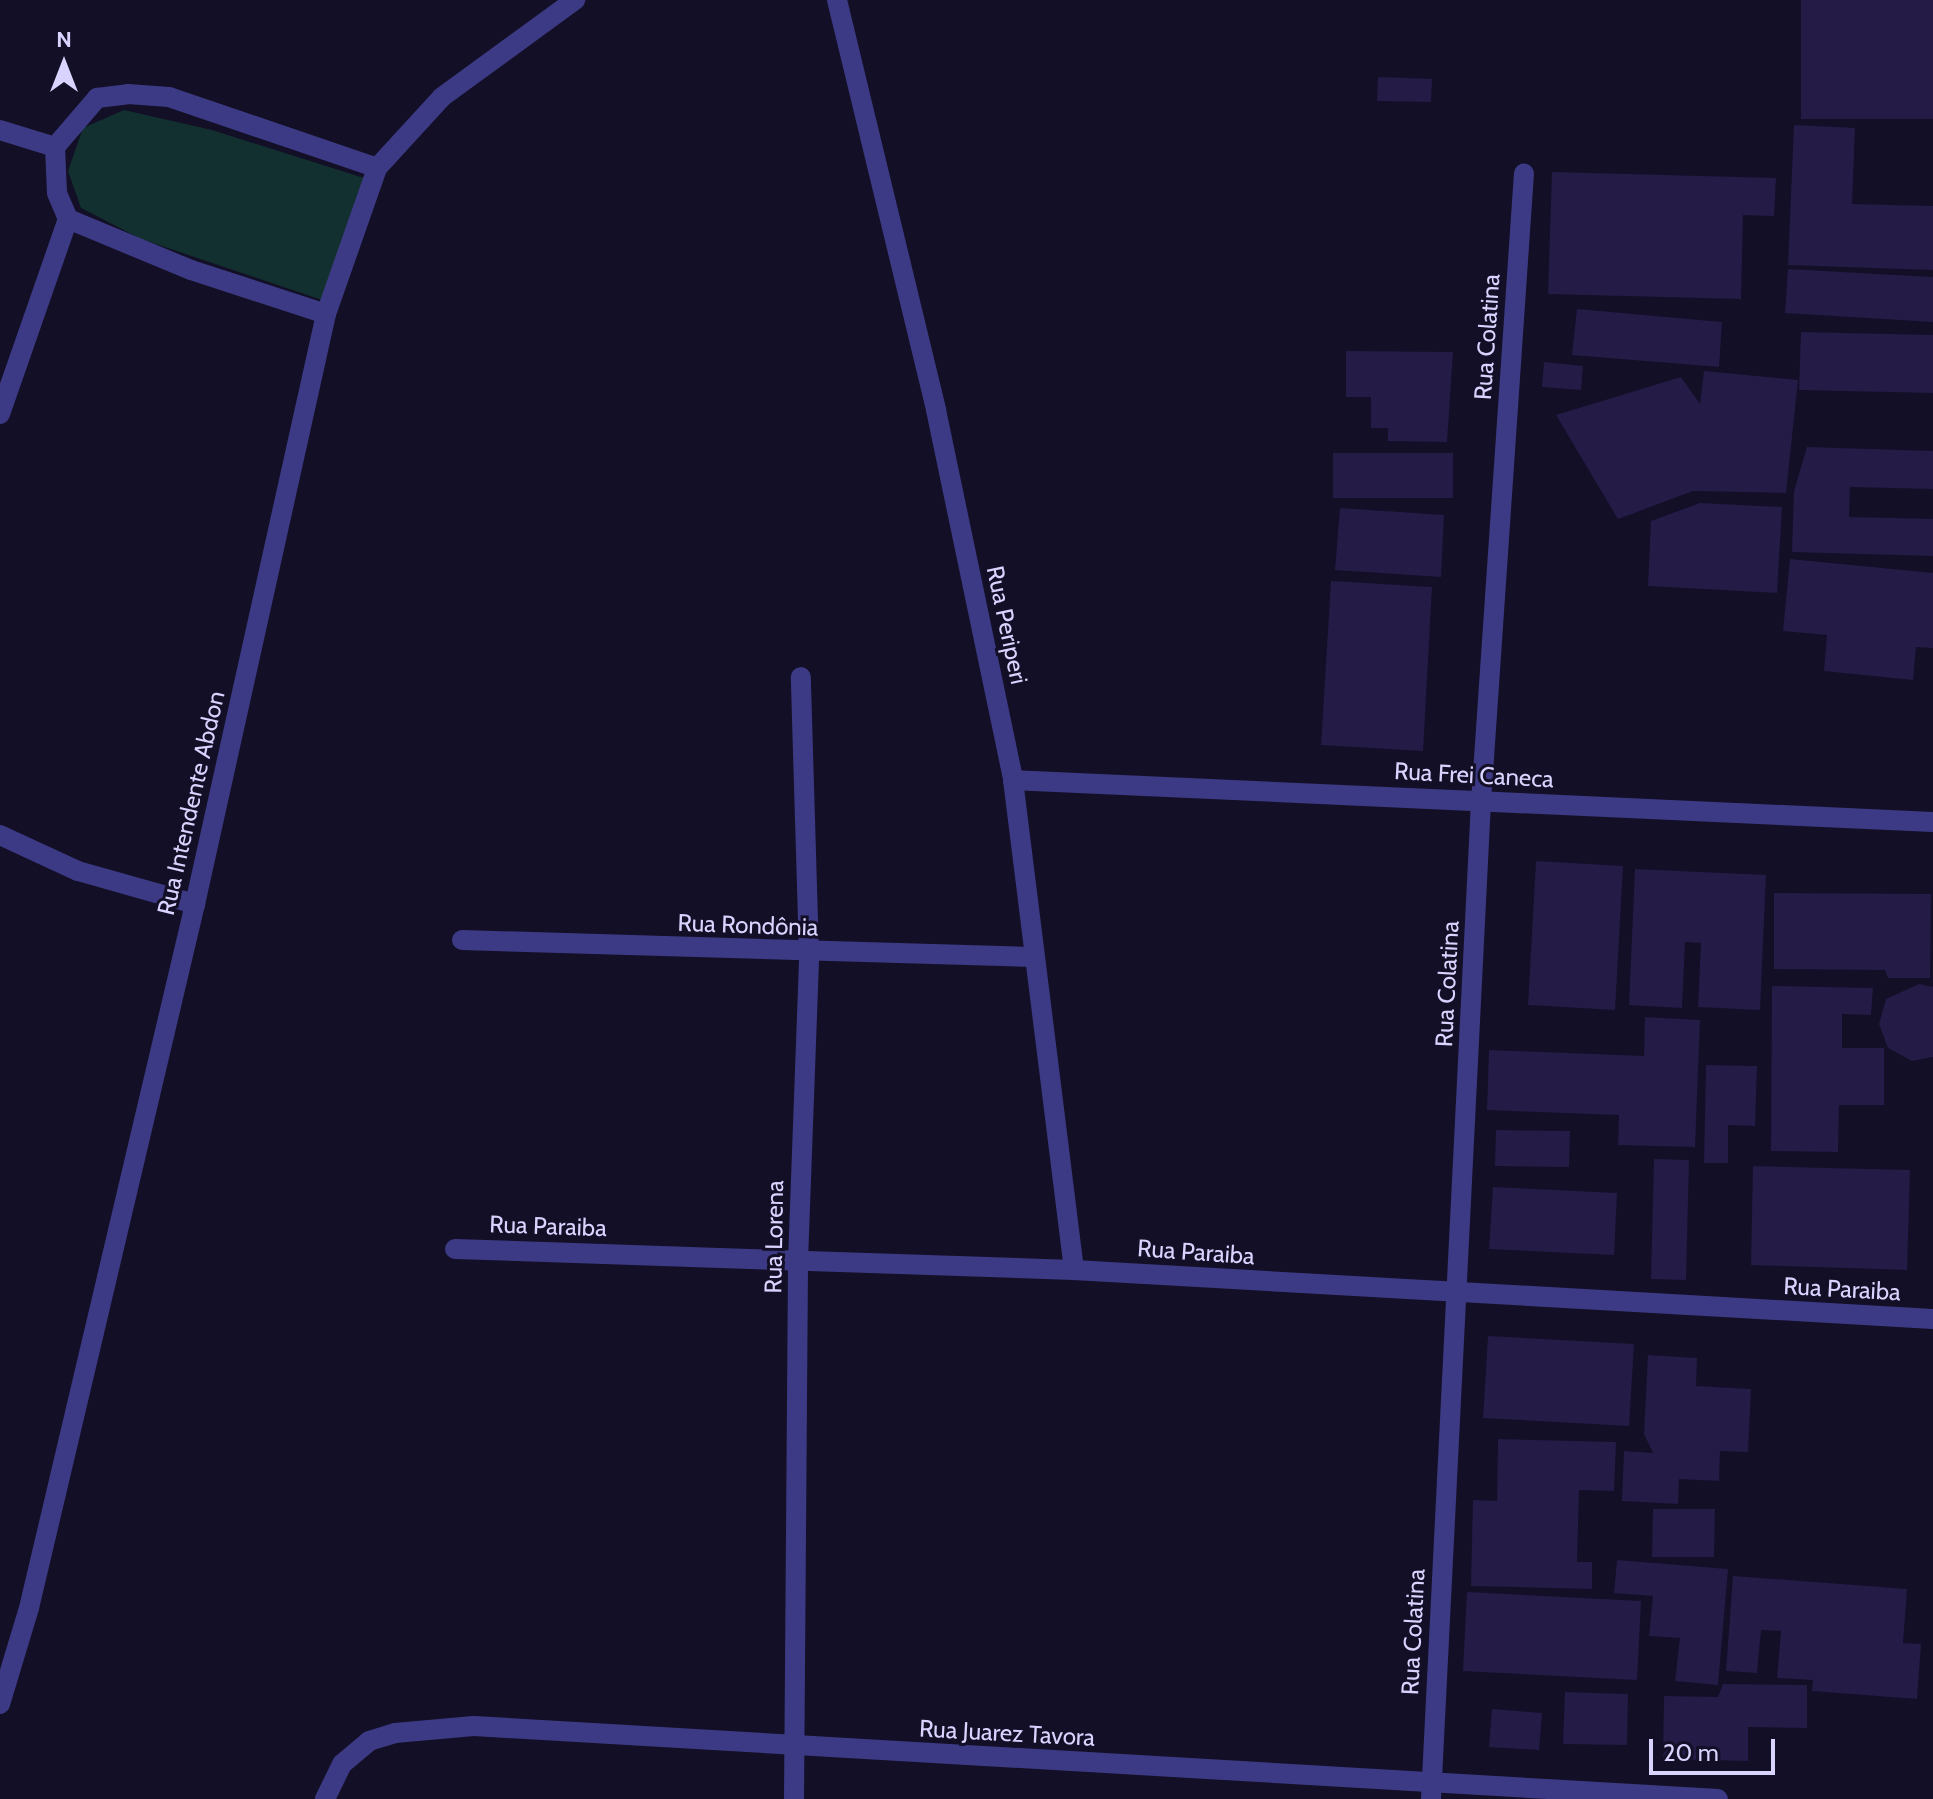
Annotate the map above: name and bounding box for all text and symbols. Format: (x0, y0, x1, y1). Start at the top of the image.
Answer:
north arrow (24, 24, 104, 104)
text: N (56, 26, 72, 53)
street label: Rua Colatina (1468, 273, 1506, 401)
street label: Rua Periperi (980, 563, 1034, 687)
street label: Rua Intendente Abdon (151, 688, 231, 918)
street label: Rua Frei Caneca (1394, 756, 1554, 794)
street label: Rua Rondônia (677, 908, 819, 942)
street label: Rua Colatina (1429, 920, 1465, 1048)
street label: Rua Lorena (759, 1180, 789, 1294)
street label: Rua Paraiba (489, 1210, 607, 1242)
street label: Rua Paraiba (1136, 1234, 1256, 1270)
street label: Rua Paraiba (1783, 1272, 1901, 1306)
street label: Rua Colatina (1395, 1568, 1431, 1696)
street label: Rua Juarez Tavora (918, 1714, 1096, 1752)
scale bar (1653, 1723, 1779, 1773)
text: 20 m (1663, 1738, 1719, 1767)

